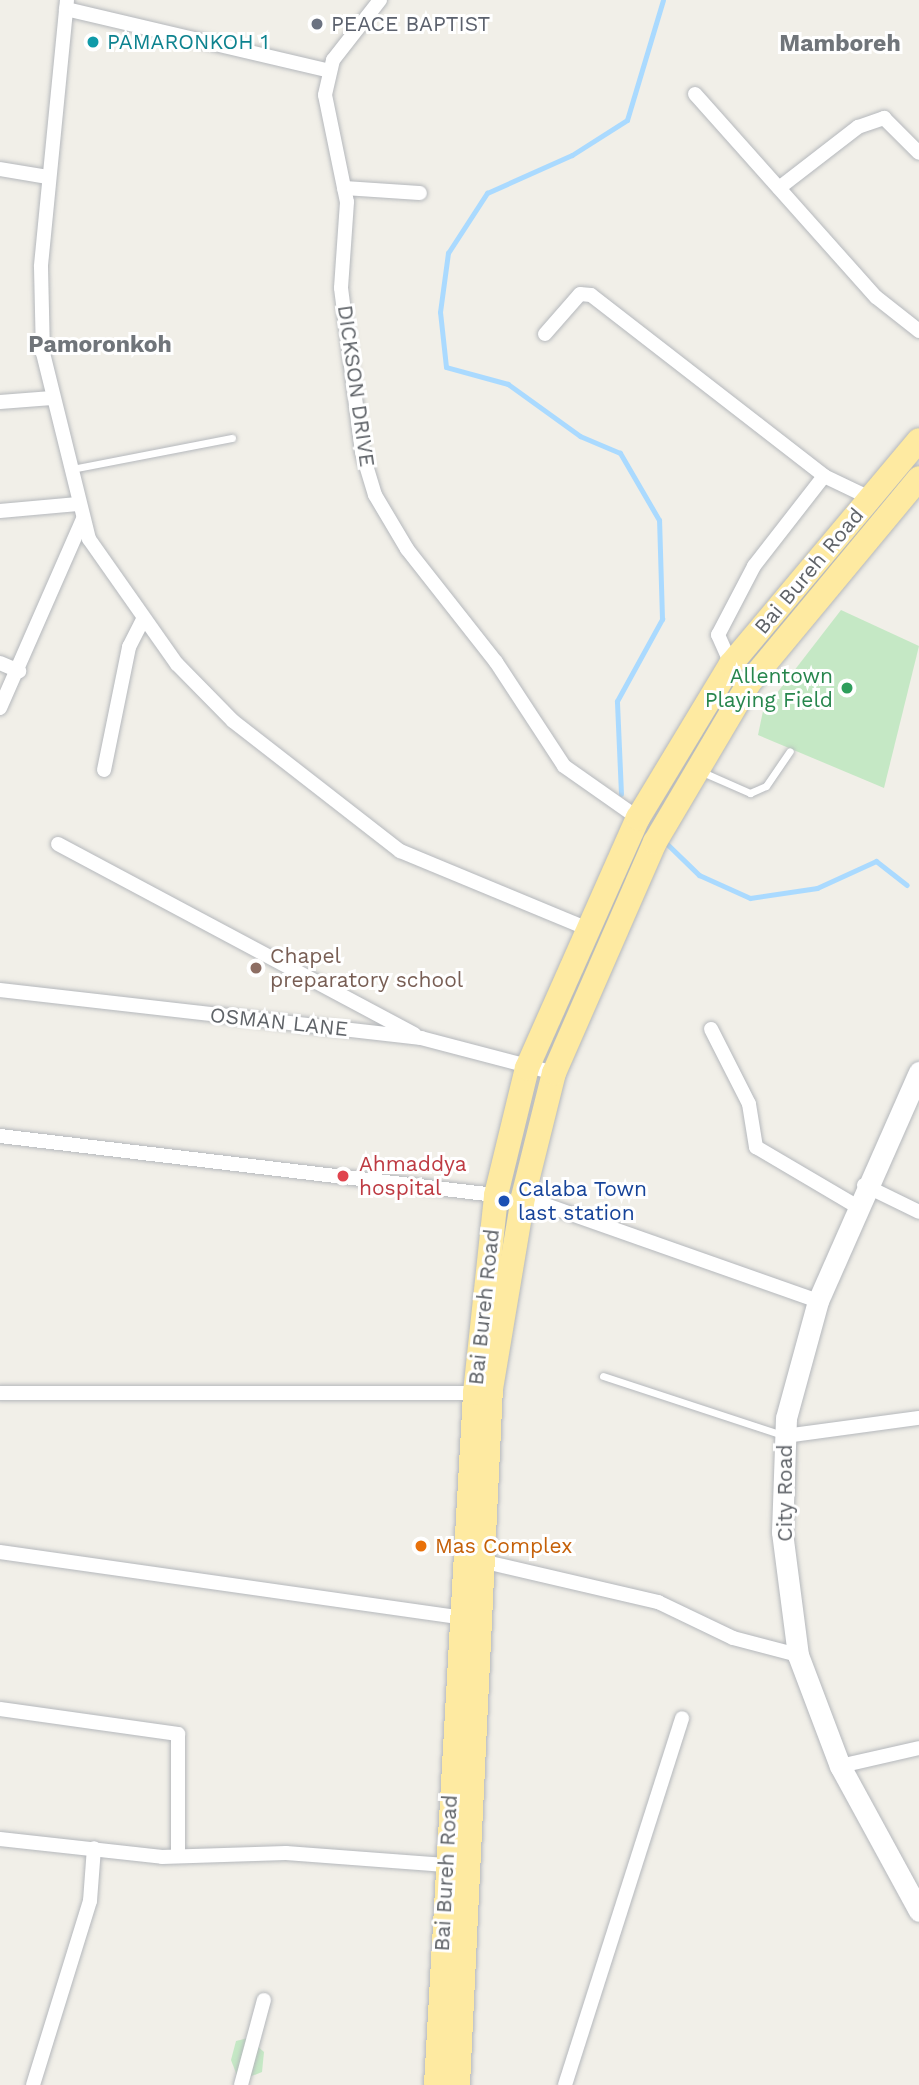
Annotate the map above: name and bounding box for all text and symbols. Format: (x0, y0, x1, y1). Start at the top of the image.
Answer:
place label: PEACE BAPTIST (331, 11, 490, 37)
marker: PEACE BAPTIST (309, 16, 325, 32)
place label: PAMARONKOH 1 (107, 29, 269, 55)
district label: Mamboreh (779, 30, 901, 58)
marker: PAMARONKOH 1 (85, 34, 101, 50)
street label: DICKSON DRIVE (332, 303, 380, 469)
district label: Pamoronkoh (28, 331, 172, 359)
street label: Bai Bureh Road (749, 503, 869, 639)
place label: Allentown Playing Field (705, 663, 833, 713)
marker: Allentown Playing Field (839, 680, 855, 696)
place label: Chapel preparatory school (270, 943, 464, 993)
marker: Chapel preparatory school (248, 960, 264, 976)
street label: OSMAN LANE (209, 1002, 349, 1042)
place label: Ahmaddya hospital (359, 1151, 467, 1201)
marker: Ahmaddya hospital (333, 1166, 353, 1186)
place label: Calaba Town last station (518, 1176, 648, 1226)
marker: Calaba Town last station (496, 1193, 512, 1209)
street label: Bai Bureh Road (463, 1228, 505, 1386)
street label: City Road (772, 1444, 798, 1542)
place label: Mas Complex (435, 1533, 572, 1559)
marker: Mas Complex (413, 1538, 429, 1554)
street label: Bai Bureh Road (429, 1794, 463, 1952)

